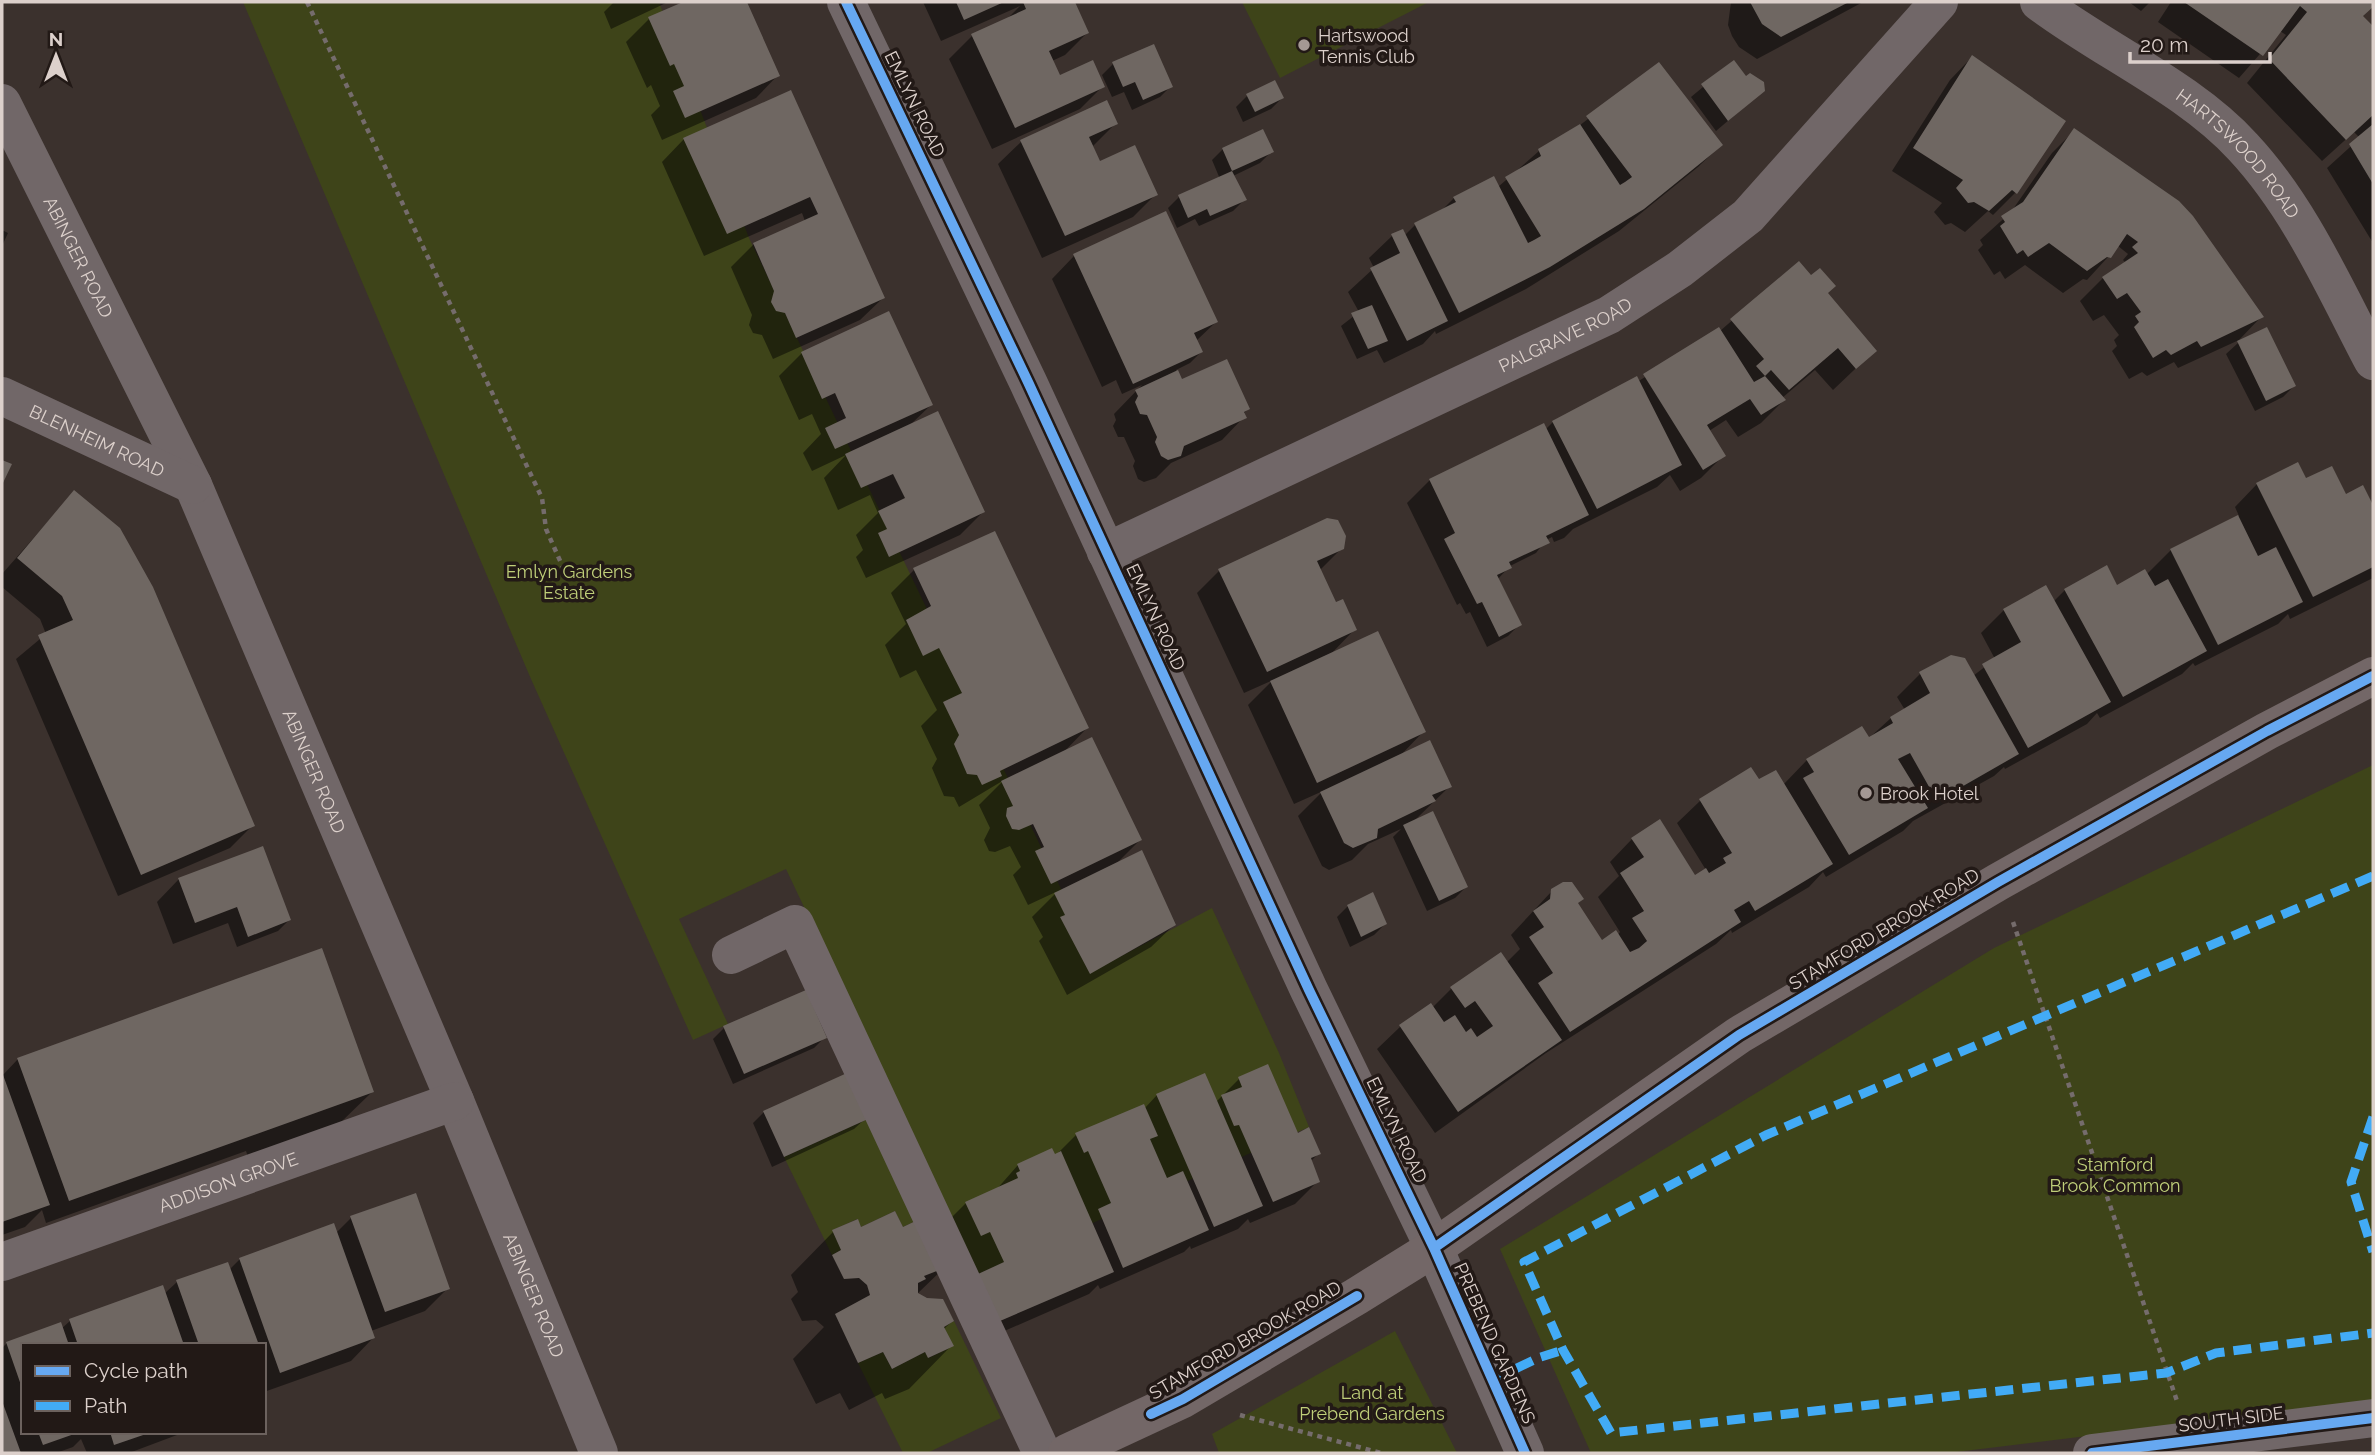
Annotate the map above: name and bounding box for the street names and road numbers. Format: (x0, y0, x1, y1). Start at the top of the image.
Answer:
street label: EMLYN ROAD (880, 48, 950, 161)
street label: HARTSWOOD ROAD (2172, 84, 2304, 222)
street label: ABINGER ROAD (40, 193, 118, 321)
street label: PALGRAVE ROAD (1495, 293, 1636, 376)
street label: BLENHEIM ROAD (26, 400, 168, 481)
street label: EMLYN ROAD (1122, 560, 1190, 674)
street label: ABINGER ROAD (279, 706, 350, 836)
street label: STAMFORD BROOK ROAD (1785, 864, 1983, 994)
street label: EMLYN ROAD (1362, 1074, 1432, 1187)
street label: ADDISON GROVE (156, 1147, 301, 1216)
street label: ABINGER ROAD (499, 1230, 569, 1360)
street label: PREBEND GARDENS (1450, 1259, 1540, 1427)
street label: STAMFORD BROOK ROAD (1145, 1276, 1345, 1404)
street label: SOUTH SIDE (2177, 1402, 2285, 1436)

